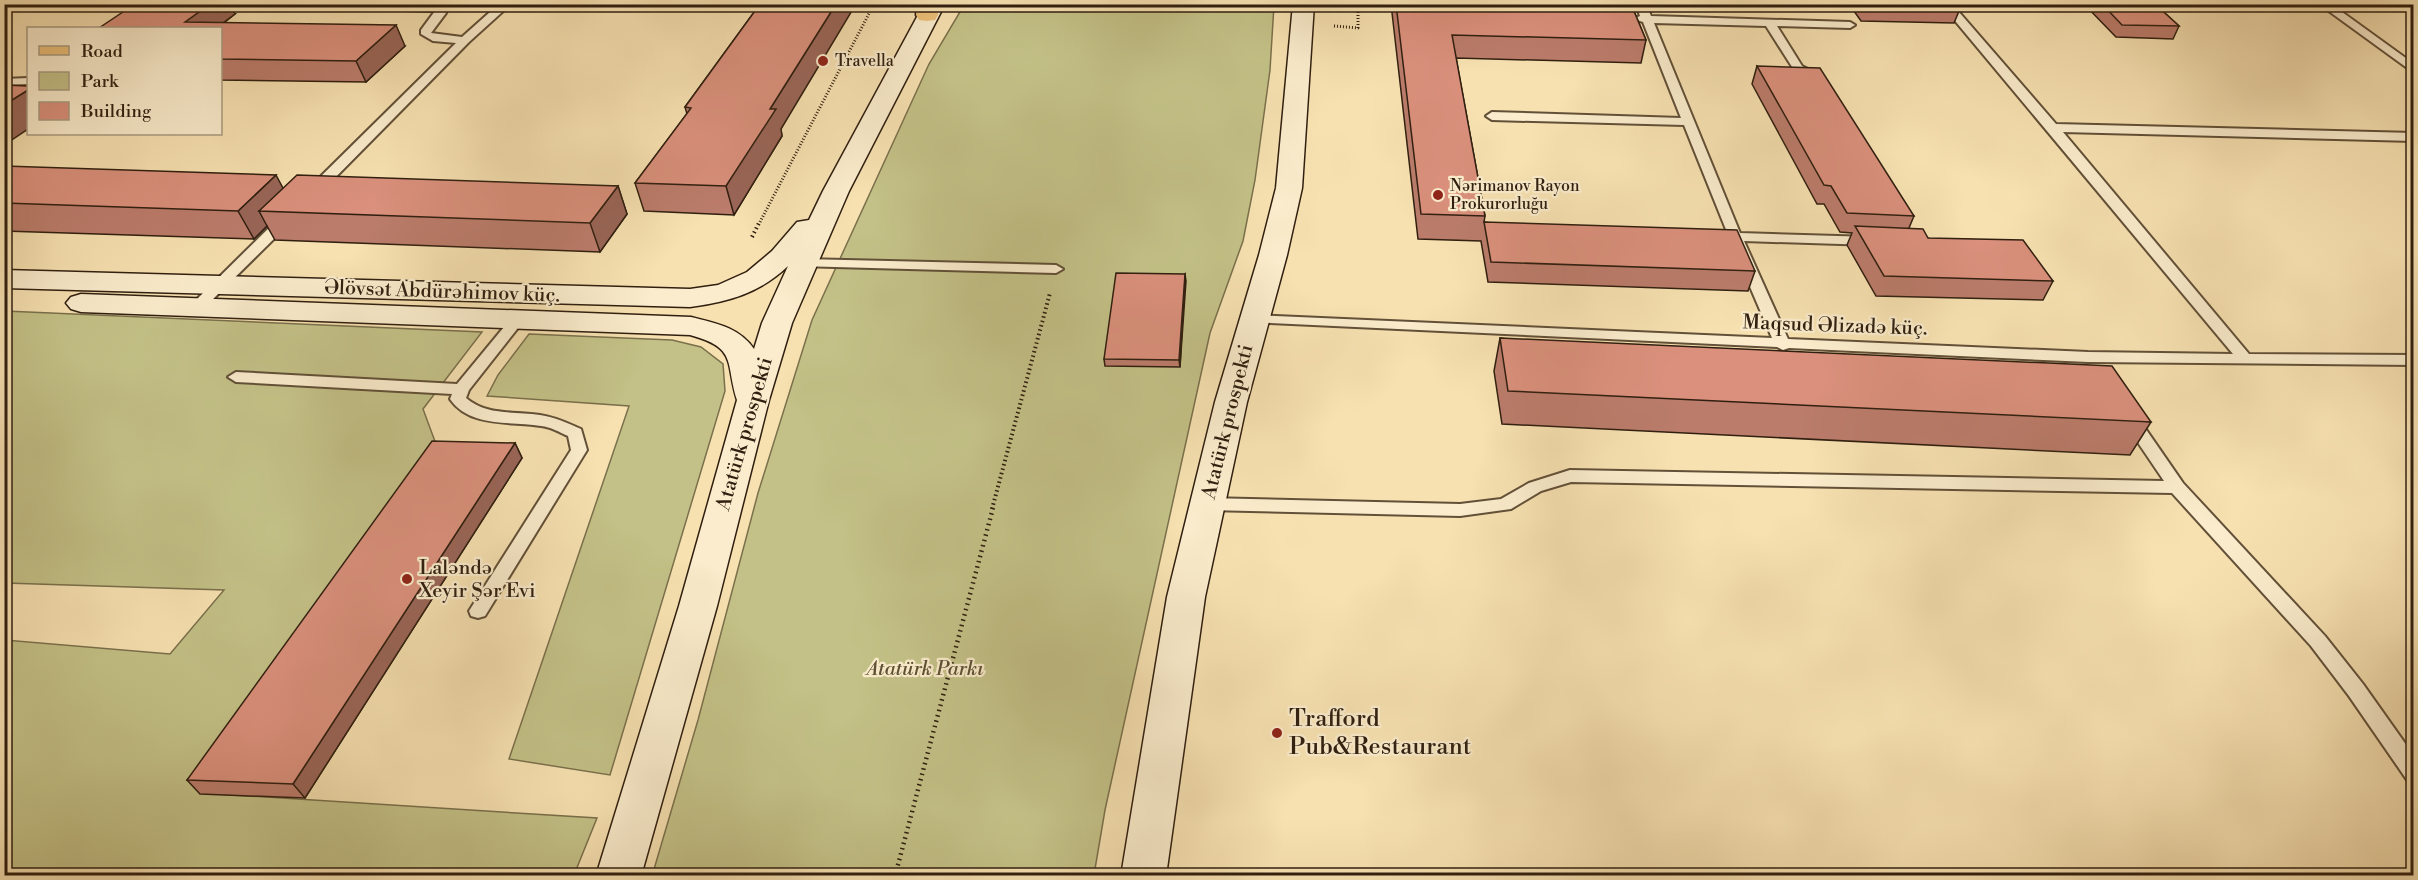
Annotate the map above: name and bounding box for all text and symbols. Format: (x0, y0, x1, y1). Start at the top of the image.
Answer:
legend (27, 27, 222, 135)
text: Road (81, 40, 124, 63)
place label: Travella (835, 51, 895, 71)
marker: Travella (816, 54, 830, 68)
text: Park (81, 70, 120, 93)
text: Building (80, 100, 152, 123)
place label: Nərimanov Rayon Prokurorluğu (1450, 176, 1580, 214)
marker: Nərimanov Rayon Prokurorluğu (1431, 188, 1445, 202)
street label: Əlövsət Abdürəhimov küç. (324, 275, 560, 309)
street label: Maqsud Əlizadə küç. (1742, 310, 1928, 342)
street label: Atatürk prospekti (1196, 342, 1259, 503)
street label: Atatürk prospekti (711, 354, 779, 515)
place label: Laləndə Xeyir Şər Evi (418, 556, 536, 604)
marker: Laləndə Xeyir Şər Evi (400, 572, 414, 586)
park label: Atatürk Parkı (865, 657, 984, 682)
place label: Trafford Pub&Restaurant (1289, 704, 1472, 762)
marker: Trafford Pub&Restaurant (1270, 726, 1284, 740)

